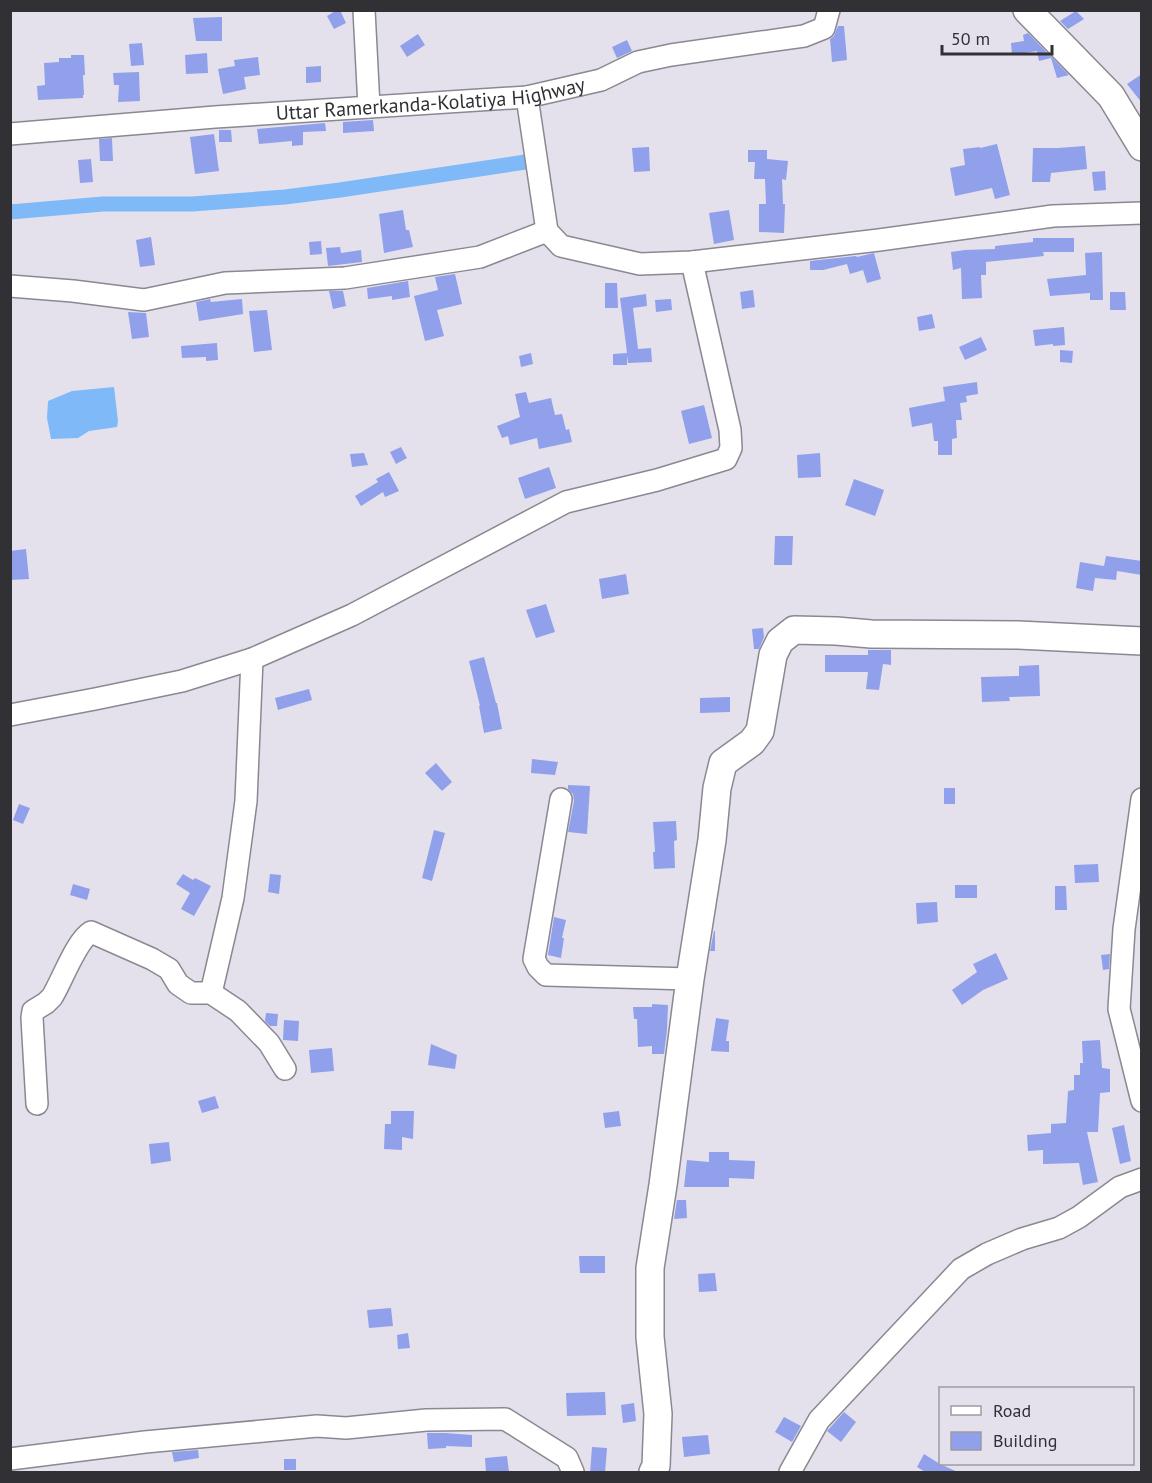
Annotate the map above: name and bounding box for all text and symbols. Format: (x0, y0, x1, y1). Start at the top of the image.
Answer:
scale bar (942, 18, 1052, 56)
text: 50 m (951, 27, 990, 50)
street label: Uttar Ramerkanda-Kolatiya Highway (275, 71, 588, 126)
legend (939, 1387, 1134, 1465)
text: Road (993, 1399, 1031, 1422)
text: Building (993, 1429, 1057, 1452)

